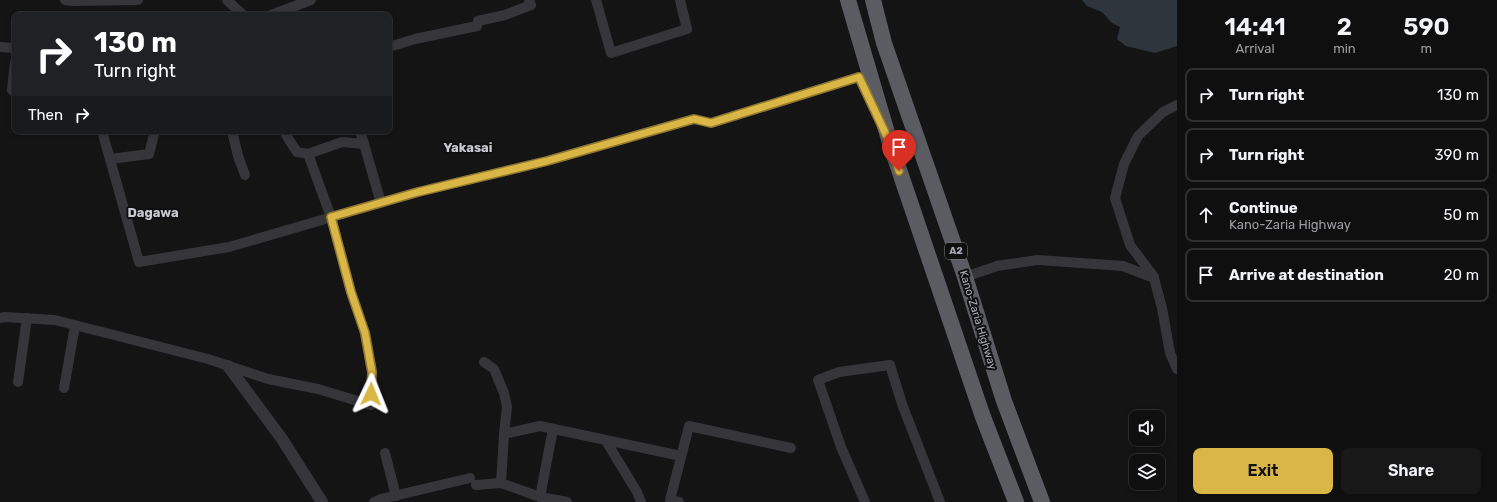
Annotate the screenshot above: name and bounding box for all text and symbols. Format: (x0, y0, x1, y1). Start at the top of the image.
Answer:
text: 14:41 (1224, 13, 1286, 41)
text: 2 (1337, 13, 1352, 41)
text: 590 (1403, 13, 1450, 41)
text: 130 m (94, 26, 177, 59)
icon: right (28, 28, 80, 80)
text: Arrival (1236, 41, 1275, 56)
text: min (1333, 41, 1356, 56)
text: m (1421, 41, 1432, 56)
text: Turn right (94, 60, 176, 82)
icon: right (1195, 84, 1217, 106)
text: Turn right (1229, 86, 1304, 104)
text: 130 m (1437, 86, 1479, 104)
icon: right (71, 104, 93, 126)
text: Then (28, 106, 63, 124)
pin (882, 130, 916, 171)
icon: arrive (888, 136, 910, 158)
district label: Yakasai (444, 140, 492, 155)
icon: right (1195, 144, 1217, 166)
text: Turn right (1229, 146, 1304, 164)
text: 390 m (1435, 146, 1479, 164)
text: Continue (1229, 199, 1298, 217)
icon: ahead (1195, 204, 1217, 226)
district label: Dagawa (127, 205, 179, 220)
text: 50 m (1444, 206, 1479, 224)
text: Kano-Zaria Highway (1229, 217, 1351, 232)
road number: A2 (945, 243, 967, 259)
icon: arrive (1195, 264, 1217, 286)
text: Arrive at destination (1229, 266, 1384, 284)
text: 20 m (1444, 266, 1479, 284)
street label: Kano-Zaria Highway (957, 269, 999, 371)
position arrow (350, 373, 392, 415)
map controls (1129, 410, 1165, 490)
button: sound (1129, 410, 1165, 446)
button: Exit (1193, 448, 1333, 494)
button: Share (1341, 448, 1481, 494)
button: layers (1129, 454, 1165, 490)

